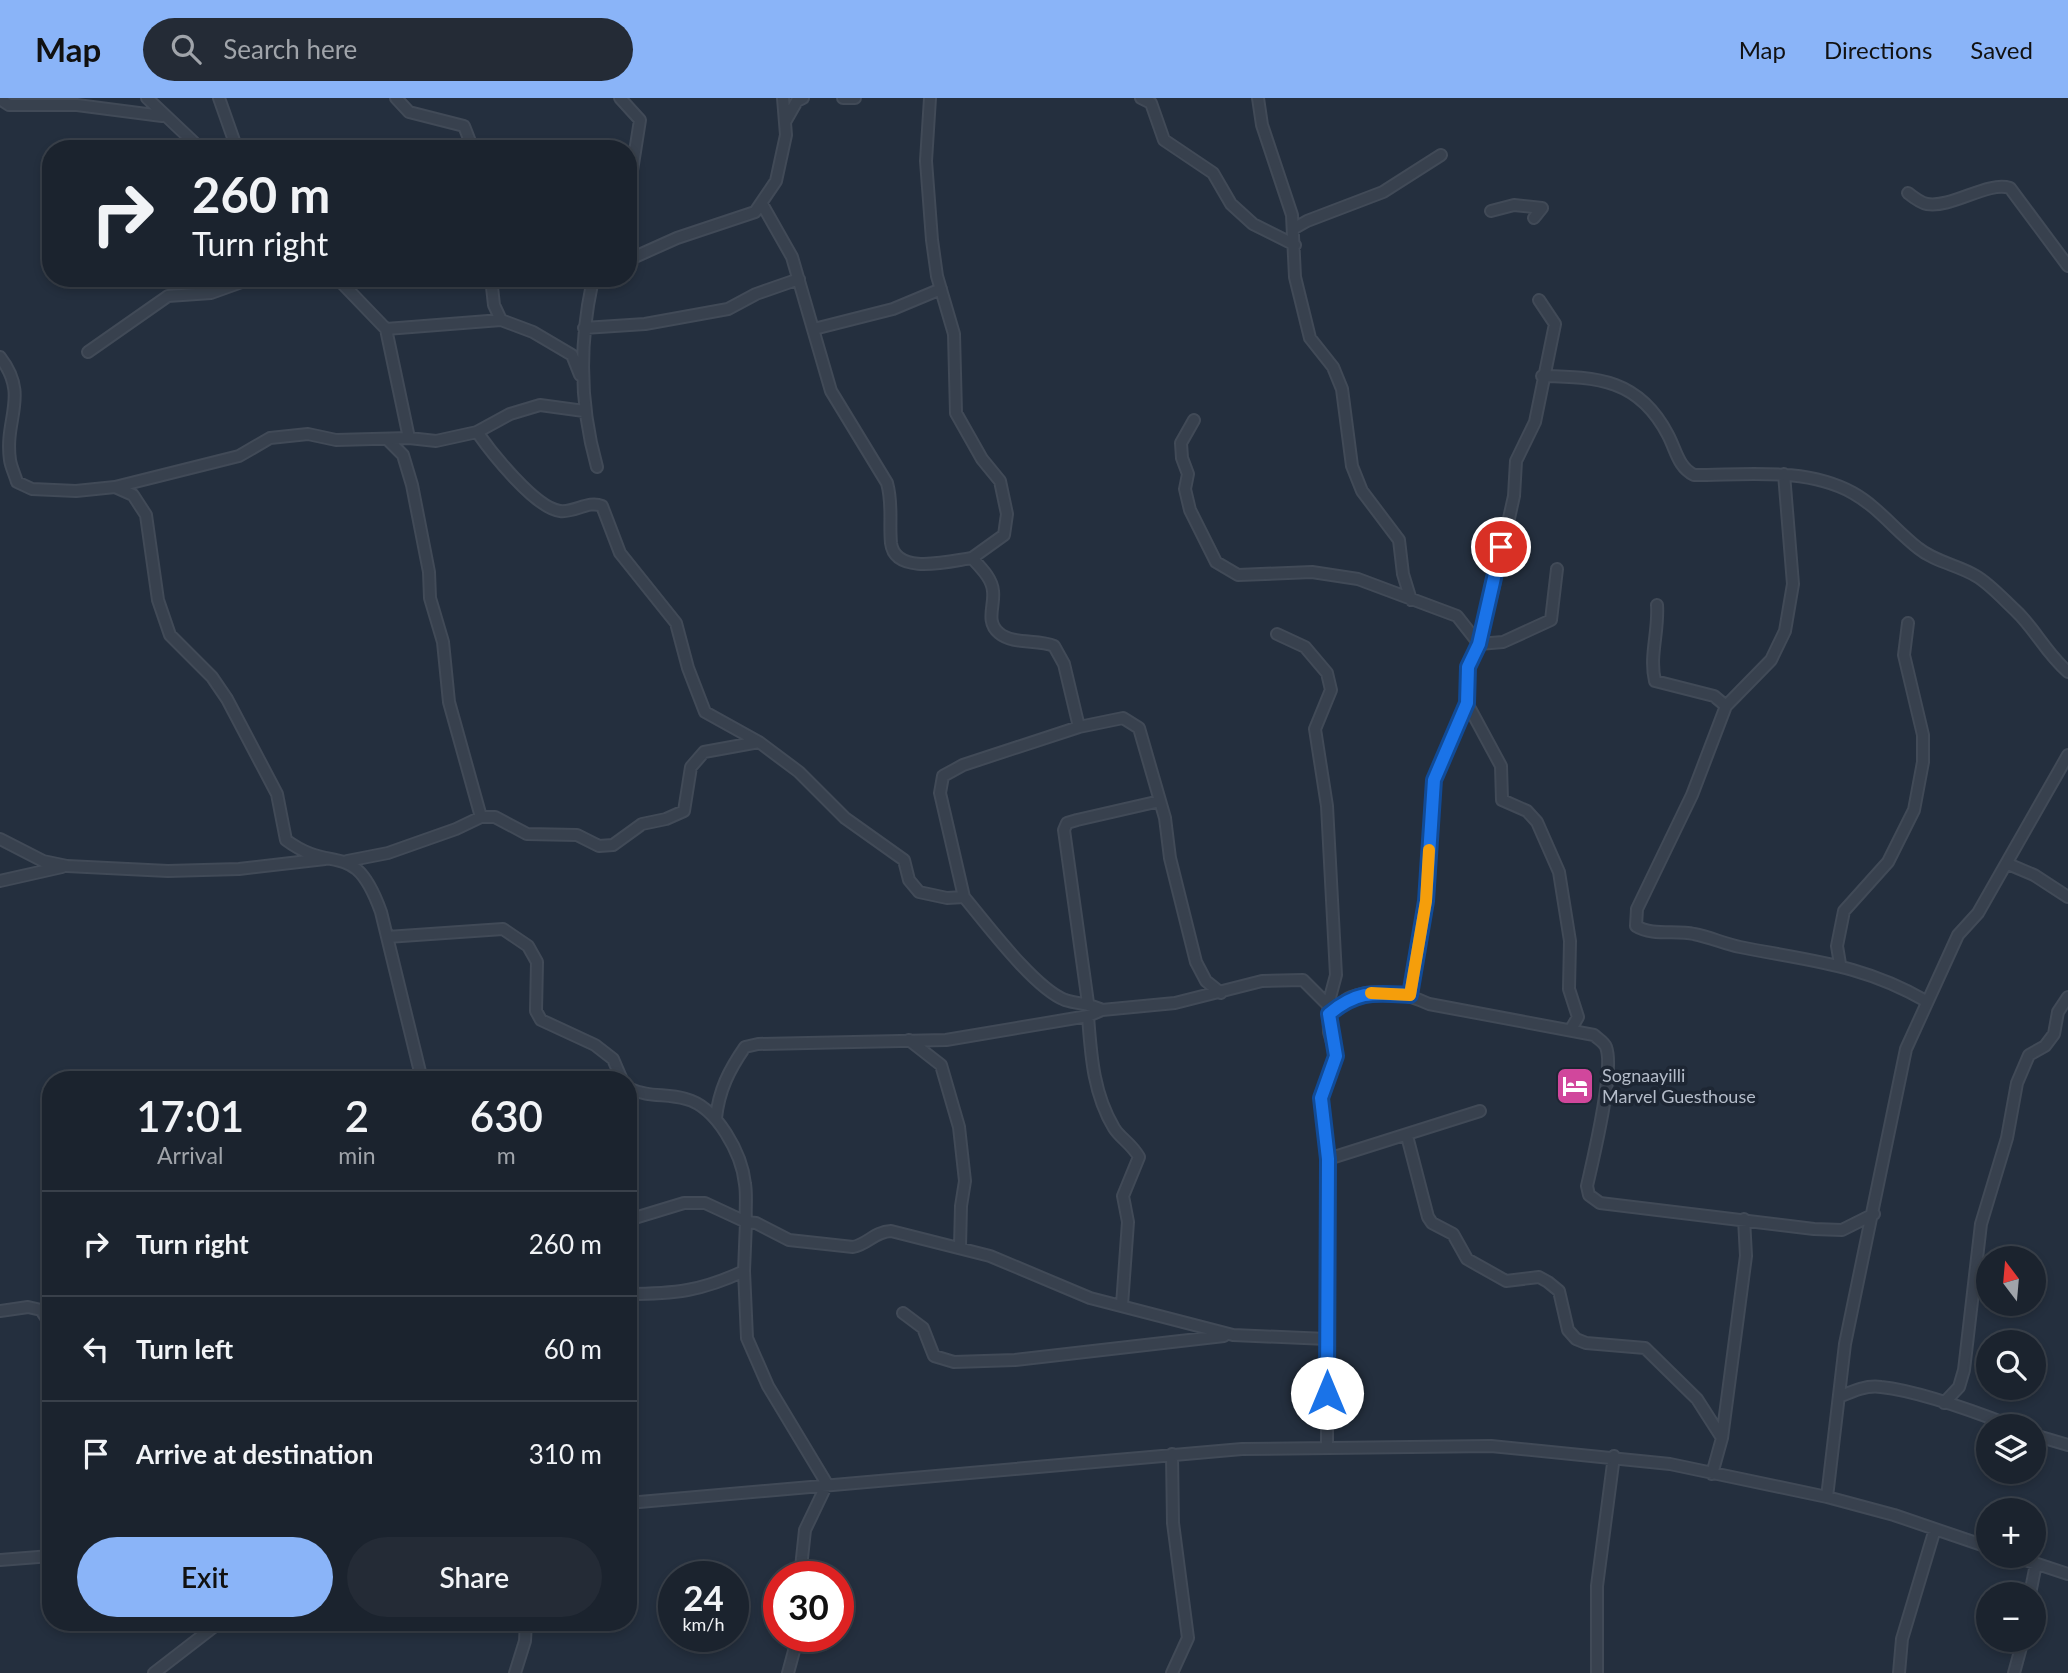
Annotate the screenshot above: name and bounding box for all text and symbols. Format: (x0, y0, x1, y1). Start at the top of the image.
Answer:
search box (143, 18, 633, 81)
text: Map (35, 29, 101, 69)
icon: search (167, 30, 205, 68)
text: Search here (223, 33, 357, 65)
text: Map (1739, 35, 1786, 64)
text: Directions (1824, 35, 1932, 64)
text: Saved (1970, 35, 2033, 64)
text: 260 m (192, 165, 330, 223)
icon: right (77, 168, 168, 259)
text: Turn right (192, 224, 328, 263)
pin (1471, 517, 1531, 577)
icon: arrive (1482, 528, 1520, 566)
place label: Sognaayilli Marvel Guesthouse (1602, 1064, 1756, 1107)
hotel icon: Sognaayilli Marvel Guesthouse (1554, 1065, 1596, 1107)
text: 17:01 (136, 1091, 244, 1141)
text: 2 (345, 1091, 369, 1141)
text: 630 (470, 1091, 543, 1141)
text: Arrival (157, 1141, 223, 1169)
text: min (338, 1141, 376, 1169)
text: m (497, 1141, 516, 1169)
icon: right (77, 1225, 115, 1263)
text: Turn right (136, 1228, 249, 1260)
text: 260 m (529, 1228, 602, 1260)
north arrow (1976, 1246, 2046, 1316)
map controls (1976, 1246, 2046, 1652)
icon: left (77, 1330, 115, 1368)
button: search (1976, 1330, 2046, 1400)
text: Turn left (136, 1333, 233, 1365)
text: 60 m (544, 1333, 602, 1365)
position arrow (1290, 1356, 1364, 1430)
button: layers (1976, 1414, 2046, 1484)
icon: arrive (77, 1435, 115, 1473)
text: Arrive at destination (136, 1438, 373, 1470)
text: 310 m (529, 1438, 602, 1470)
button: + (1976, 1498, 2046, 1568)
button: Exit (77, 1537, 333, 1617)
button: Share (347, 1537, 602, 1617)
speed limit sign: 30 (763, 1561, 854, 1652)
text: 24 (683, 1576, 724, 1618)
button: − (1976, 1582, 2046, 1652)
text: km/h (682, 1613, 725, 1635)

